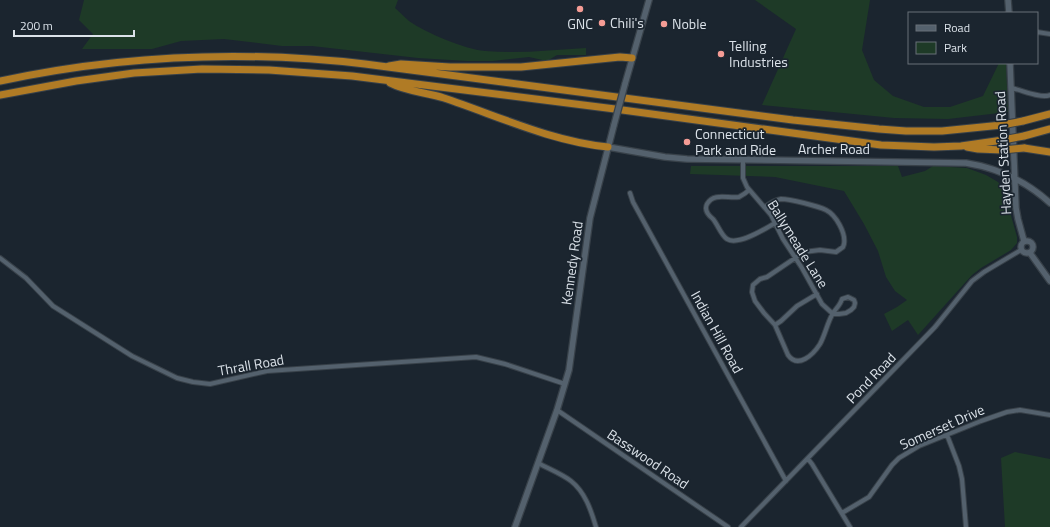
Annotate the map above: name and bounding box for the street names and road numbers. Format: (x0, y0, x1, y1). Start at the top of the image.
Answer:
street label: Hayden Station Road (989, 91, 1016, 215)
street label: Archer Road (798, 138, 870, 159)
street label: Ballymeade Lane (763, 196, 834, 292)
street label: Kennedy Road (555, 220, 588, 306)
street label: Indian Hill Road (686, 287, 749, 377)
street label: Pond Road (841, 347, 900, 408)
street label: Thrall Road (216, 348, 286, 381)
street label: Somerset Drive (896, 398, 988, 455)
street label: Basswood Road (603, 423, 693, 494)

